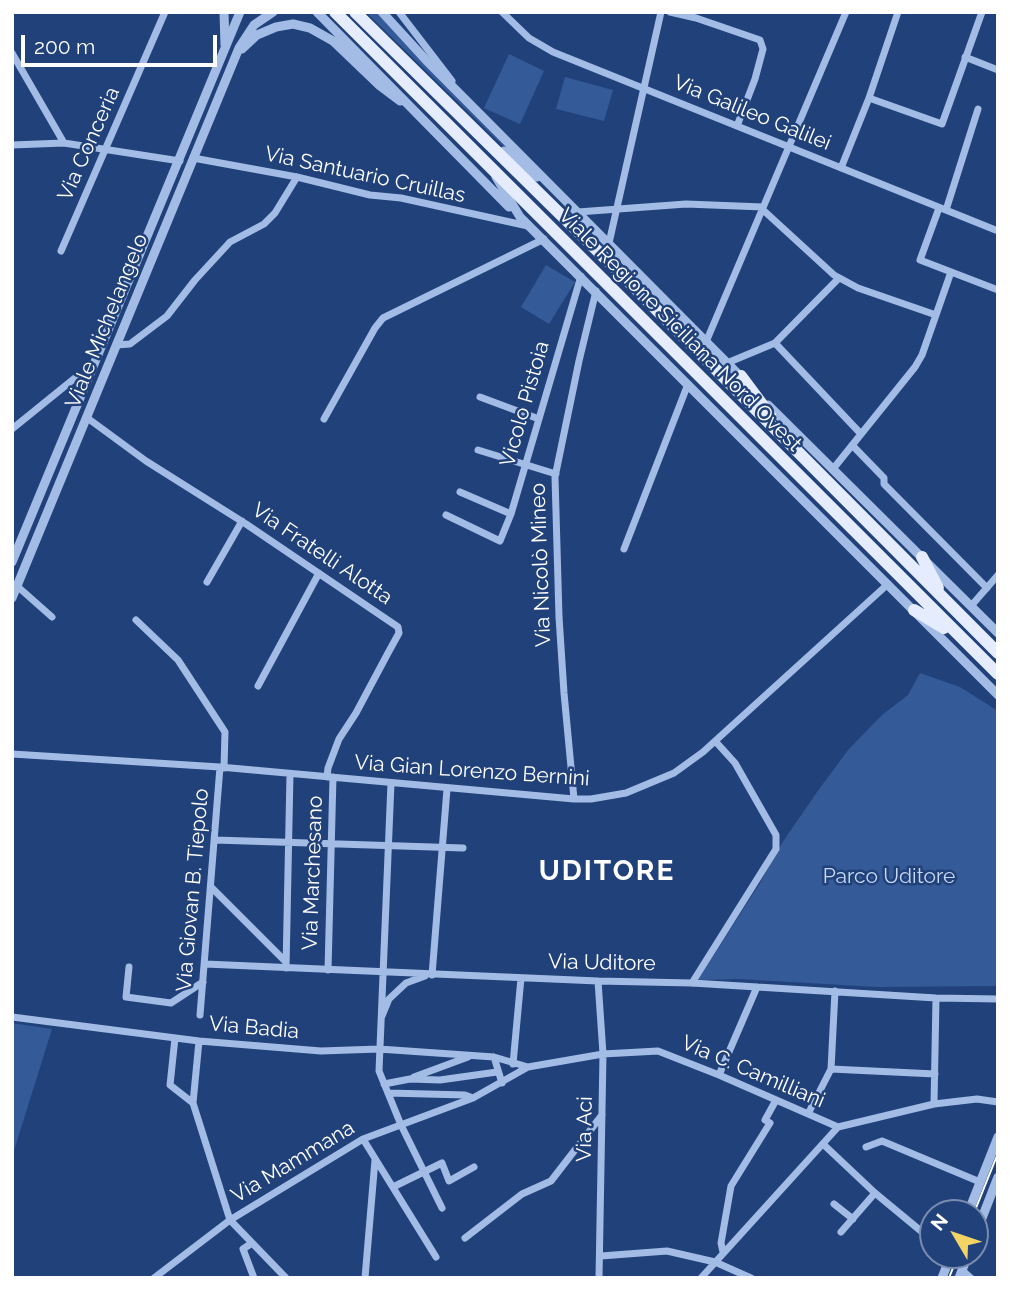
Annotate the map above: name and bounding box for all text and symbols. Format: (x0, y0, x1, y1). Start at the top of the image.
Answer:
scale bar (24, 21, 220, 65)
text: 200 m (34, 34, 95, 59)
street label: Via Galileo Galilei (670, 70, 834, 156)
street label: Via Conceria (53, 83, 125, 205)
street label: Via Santuario Cruillas (262, 141, 468, 209)
street label: Viale Regione Siciliana Nord Ovest (553, 203, 807, 457)
street label: Viale Michelangelo (61, 230, 153, 412)
street label: Vicolo Pistoia (495, 338, 555, 470)
street label: Via Nicolò Mineo (526, 483, 556, 647)
street label: Via Fratelli Alotta (247, 498, 397, 610)
street label: Via Gian Lorenzo Bernini (354, 750, 590, 792)
street label: Via Giovan B. Tiepolo (172, 787, 214, 993)
street label: Via Marchesano (298, 795, 328, 951)
district label: UDITORE (540, 855, 674, 889)
park label: Parco Uditore (823, 864, 955, 890)
street label: Via Uditore (548, 949, 656, 977)
street label: Via Badia (208, 1012, 300, 1044)
street label: Via C. Camilliani (677, 1030, 829, 1114)
street label: Via Aci (572, 1096, 598, 1162)
street label: Via Mammana (227, 1115, 359, 1209)
north arrow (919, 1199, 989, 1269)
text: N (926, 1209, 952, 1235)

